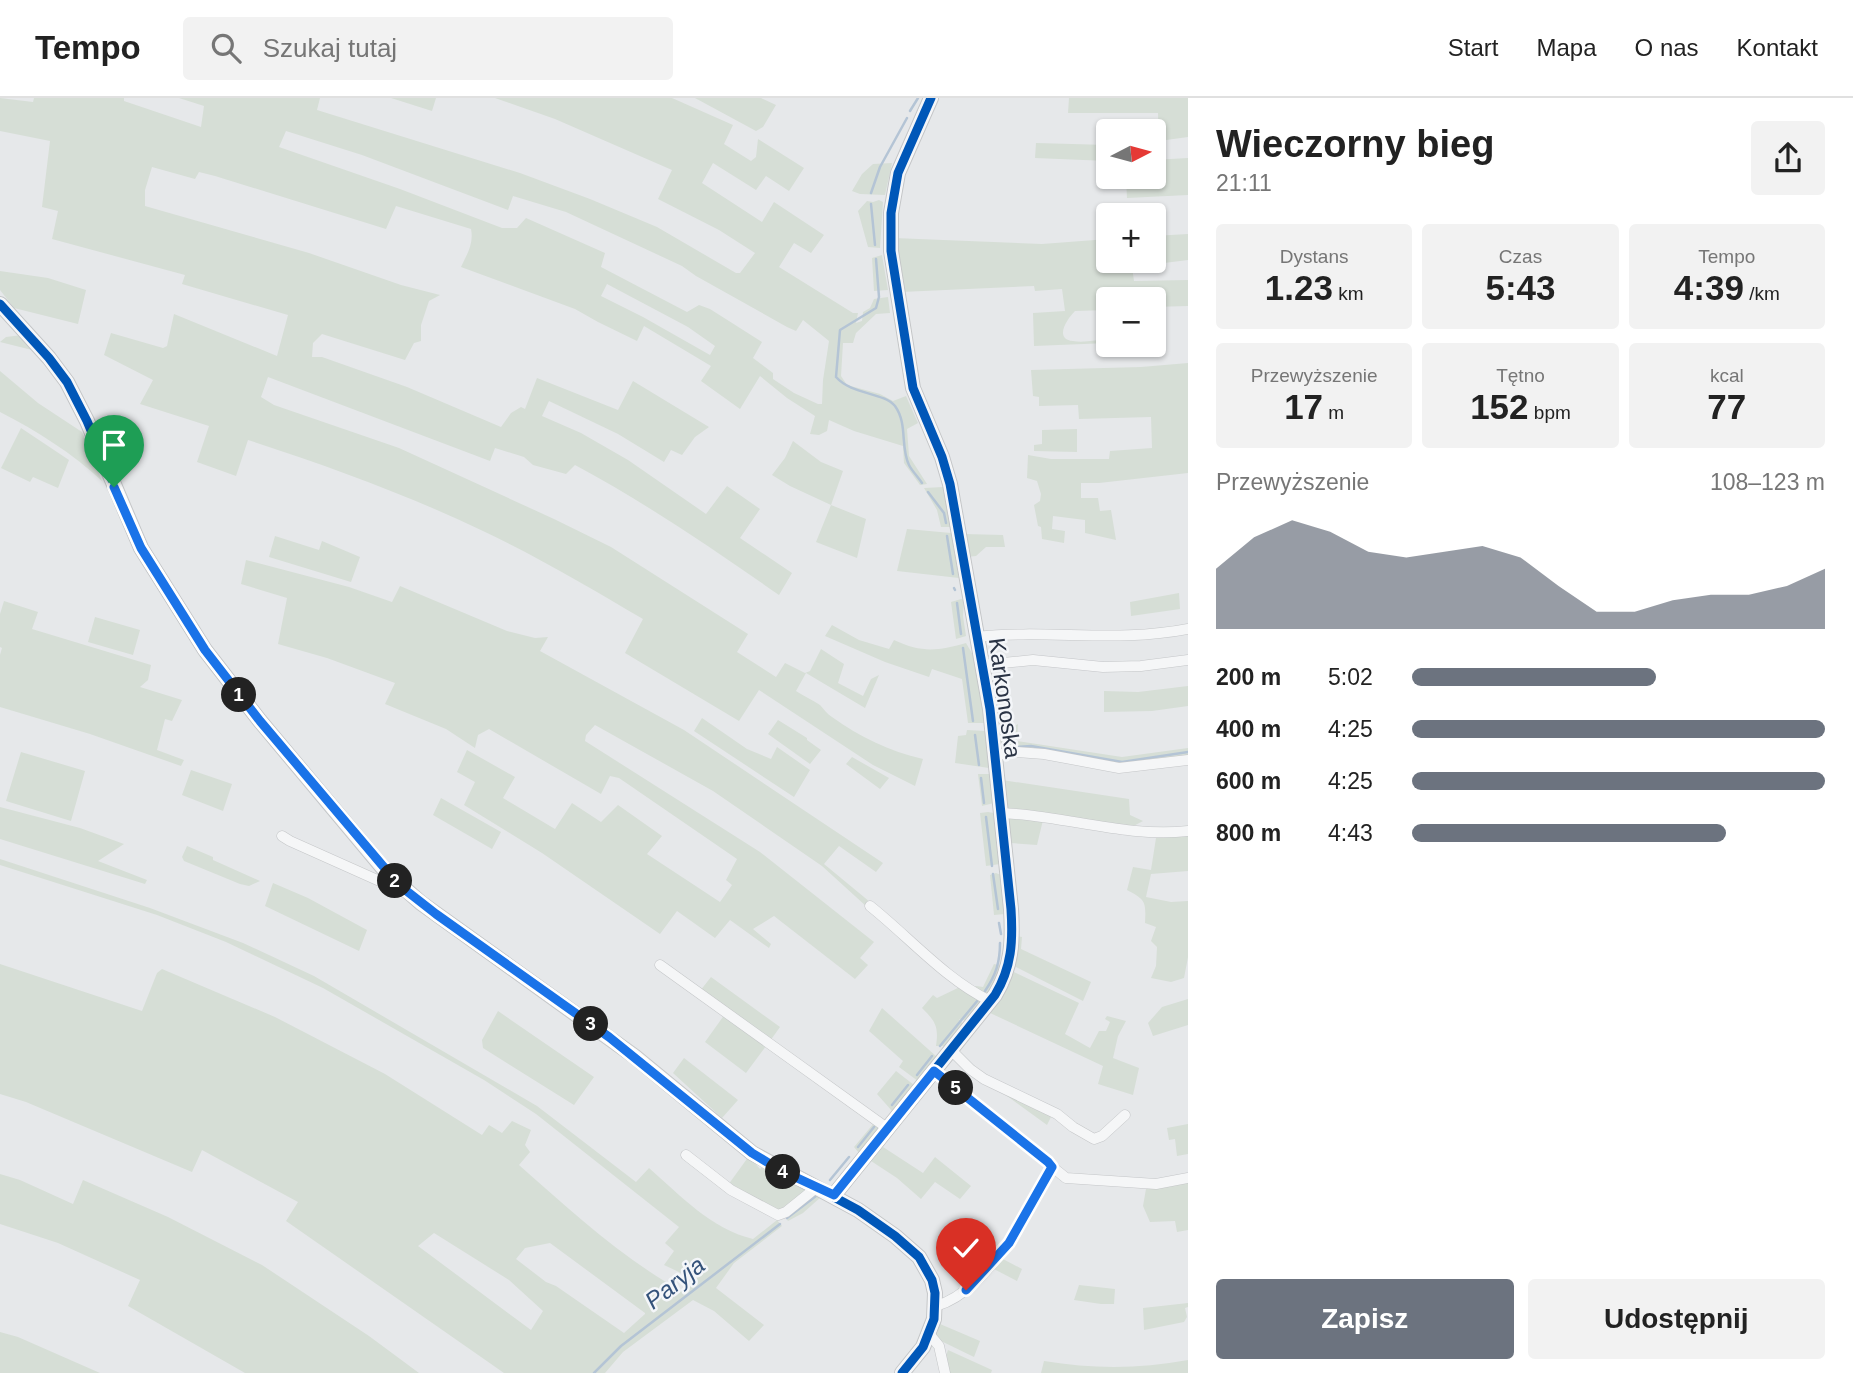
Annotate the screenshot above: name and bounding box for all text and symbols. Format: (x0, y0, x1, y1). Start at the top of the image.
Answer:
search box (183, 17, 673, 80)
text: Tempo (35, 29, 141, 66)
icon: search (207, 29, 245, 67)
text: Szukaj tutaj (263, 33, 397, 63)
text: Start (1448, 34, 1499, 61)
text: Mapa (1537, 34, 1597, 61)
text: O nas (1635, 34, 1699, 61)
text: Kontakt (1737, 34, 1818, 61)
north arrow (1096, 119, 1166, 189)
map controls (1096, 119, 1166, 357)
button: share (1751, 121, 1825, 195)
text: Wieczorny bieg (1216, 123, 1494, 165)
text: 21:11 (1216, 170, 1272, 196)
button: + (1096, 203, 1166, 273)
text: Dystans (1280, 246, 1348, 267)
text: Czas (1499, 246, 1542, 267)
text: Tempo (1698, 246, 1755, 267)
text: 1.23 (1265, 268, 1333, 307)
text: 5:43 (1485, 268, 1556, 307)
text: 4:39 (1674, 268, 1744, 307)
text: km (1333, 283, 1364, 304)
text: /km (1744, 283, 1780, 304)
button: − (1096, 287, 1166, 357)
text: Przewyższenie (1251, 365, 1378, 386)
text: Tętno (1496, 365, 1545, 386)
text: kcal (1710, 365, 1744, 386)
text: 17 (1284, 387, 1323, 426)
text: 152 (1470, 387, 1529, 426)
text: 77 (1707, 387, 1746, 426)
text: m (1323, 402, 1344, 423)
text: bpm (1529, 402, 1571, 423)
pin (84, 415, 144, 487)
icon: arrive (95, 426, 133, 464)
text: Przewyższenie (1216, 469, 1369, 495)
text: 108–123 m (1710, 469, 1825, 495)
street label: Karkonoska (984, 636, 1026, 760)
text: 200 m (1216, 664, 1281, 690)
text: 5:02 (1328, 664, 1373, 690)
pin: 1 (222, 678, 256, 712)
text: 1 (233, 684, 244, 705)
text: 400 m (1216, 716, 1281, 742)
text: 4:25 (1328, 716, 1373, 742)
text: 600 m (1216, 768, 1281, 794)
text: 4:25 (1328, 768, 1373, 794)
text: 800 m (1216, 820, 1281, 846)
text: 4:43 (1328, 820, 1373, 846)
pin: 2 (378, 864, 412, 898)
text: 2 (389, 870, 400, 891)
pin: 3 (574, 1006, 608, 1042)
text: 3 (585, 1013, 596, 1034)
pin: 5 (939, 1070, 974, 1105)
text: 5 (950, 1077, 961, 1098)
pin: 4 (766, 1154, 800, 1190)
text: 4 (777, 1161, 788, 1182)
pin (936, 1218, 996, 1290)
icon: check (947, 1229, 985, 1267)
water label: Paryja (640, 1251, 710, 1314)
button: Zapisz (1216, 1279, 1514, 1359)
button: Udostępnij (1528, 1279, 1825, 1359)

